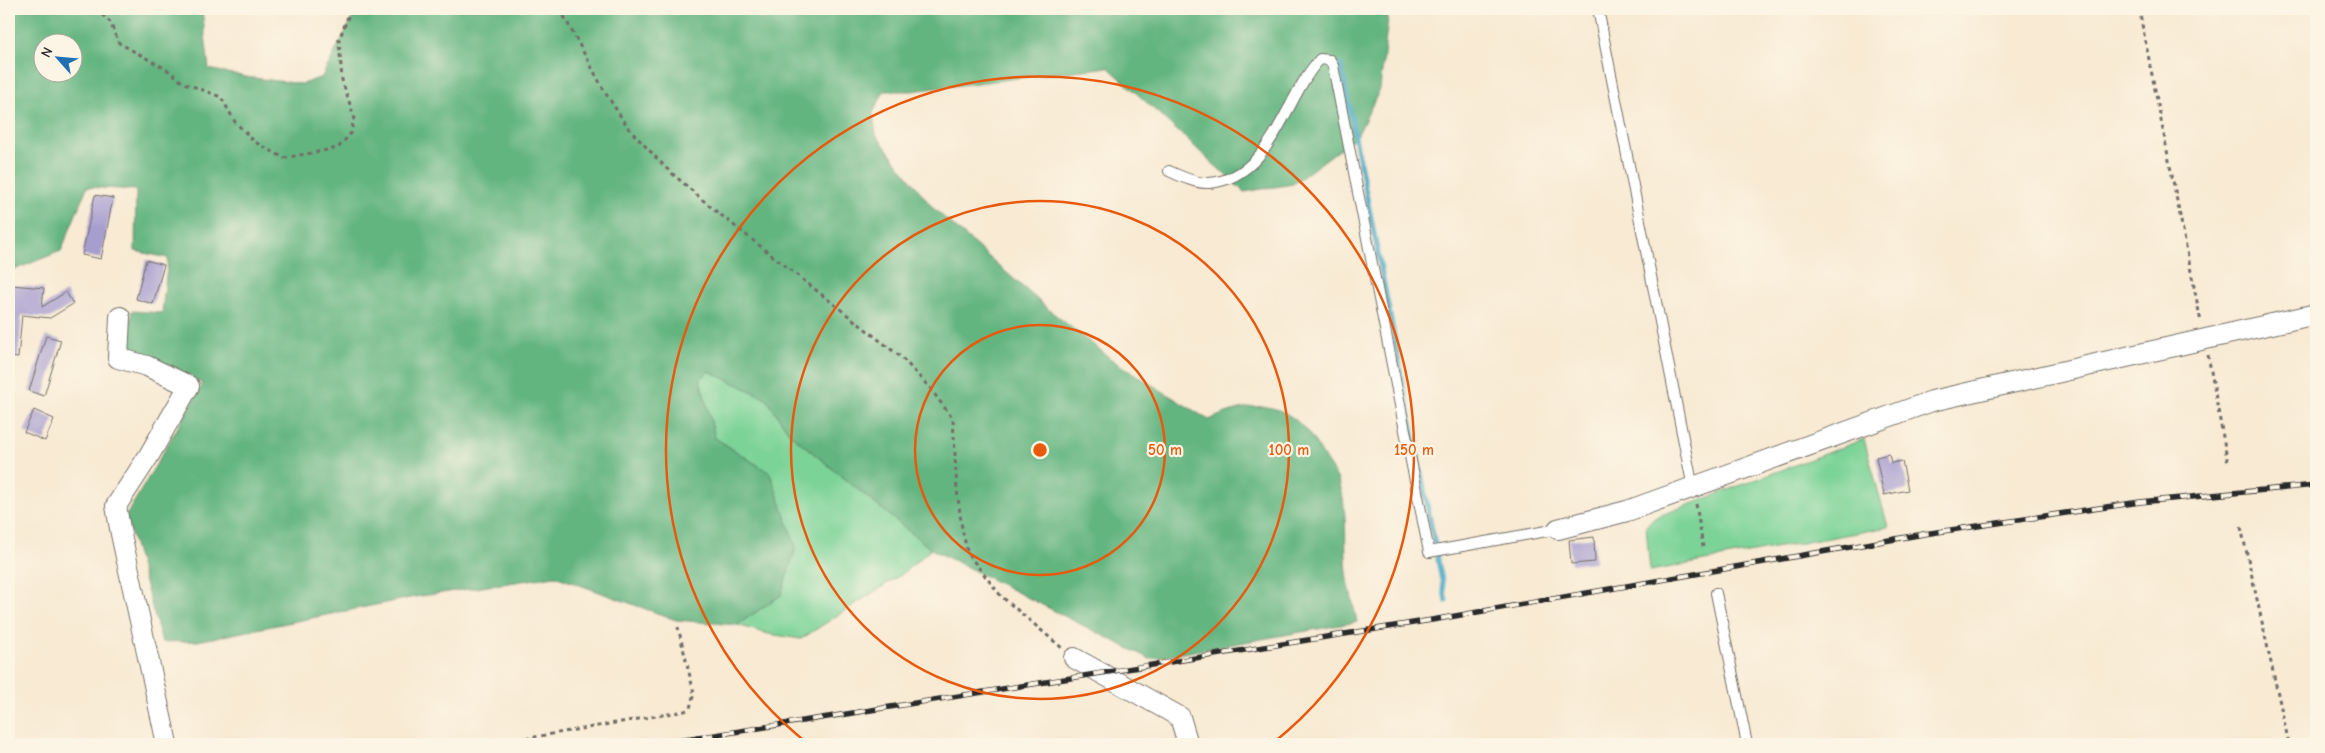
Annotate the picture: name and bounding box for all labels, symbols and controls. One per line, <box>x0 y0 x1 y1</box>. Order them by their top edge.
north arrow <box>32 32 82 82</box>
text: N <box>37 44 57 60</box>
centre of rings <box>1031 441 1049 459</box>
text: 50 m <box>1148 441 1182 459</box>
text: 100 m <box>1269 441 1309 459</box>
text: 150 m <box>1394 441 1434 459</box>

